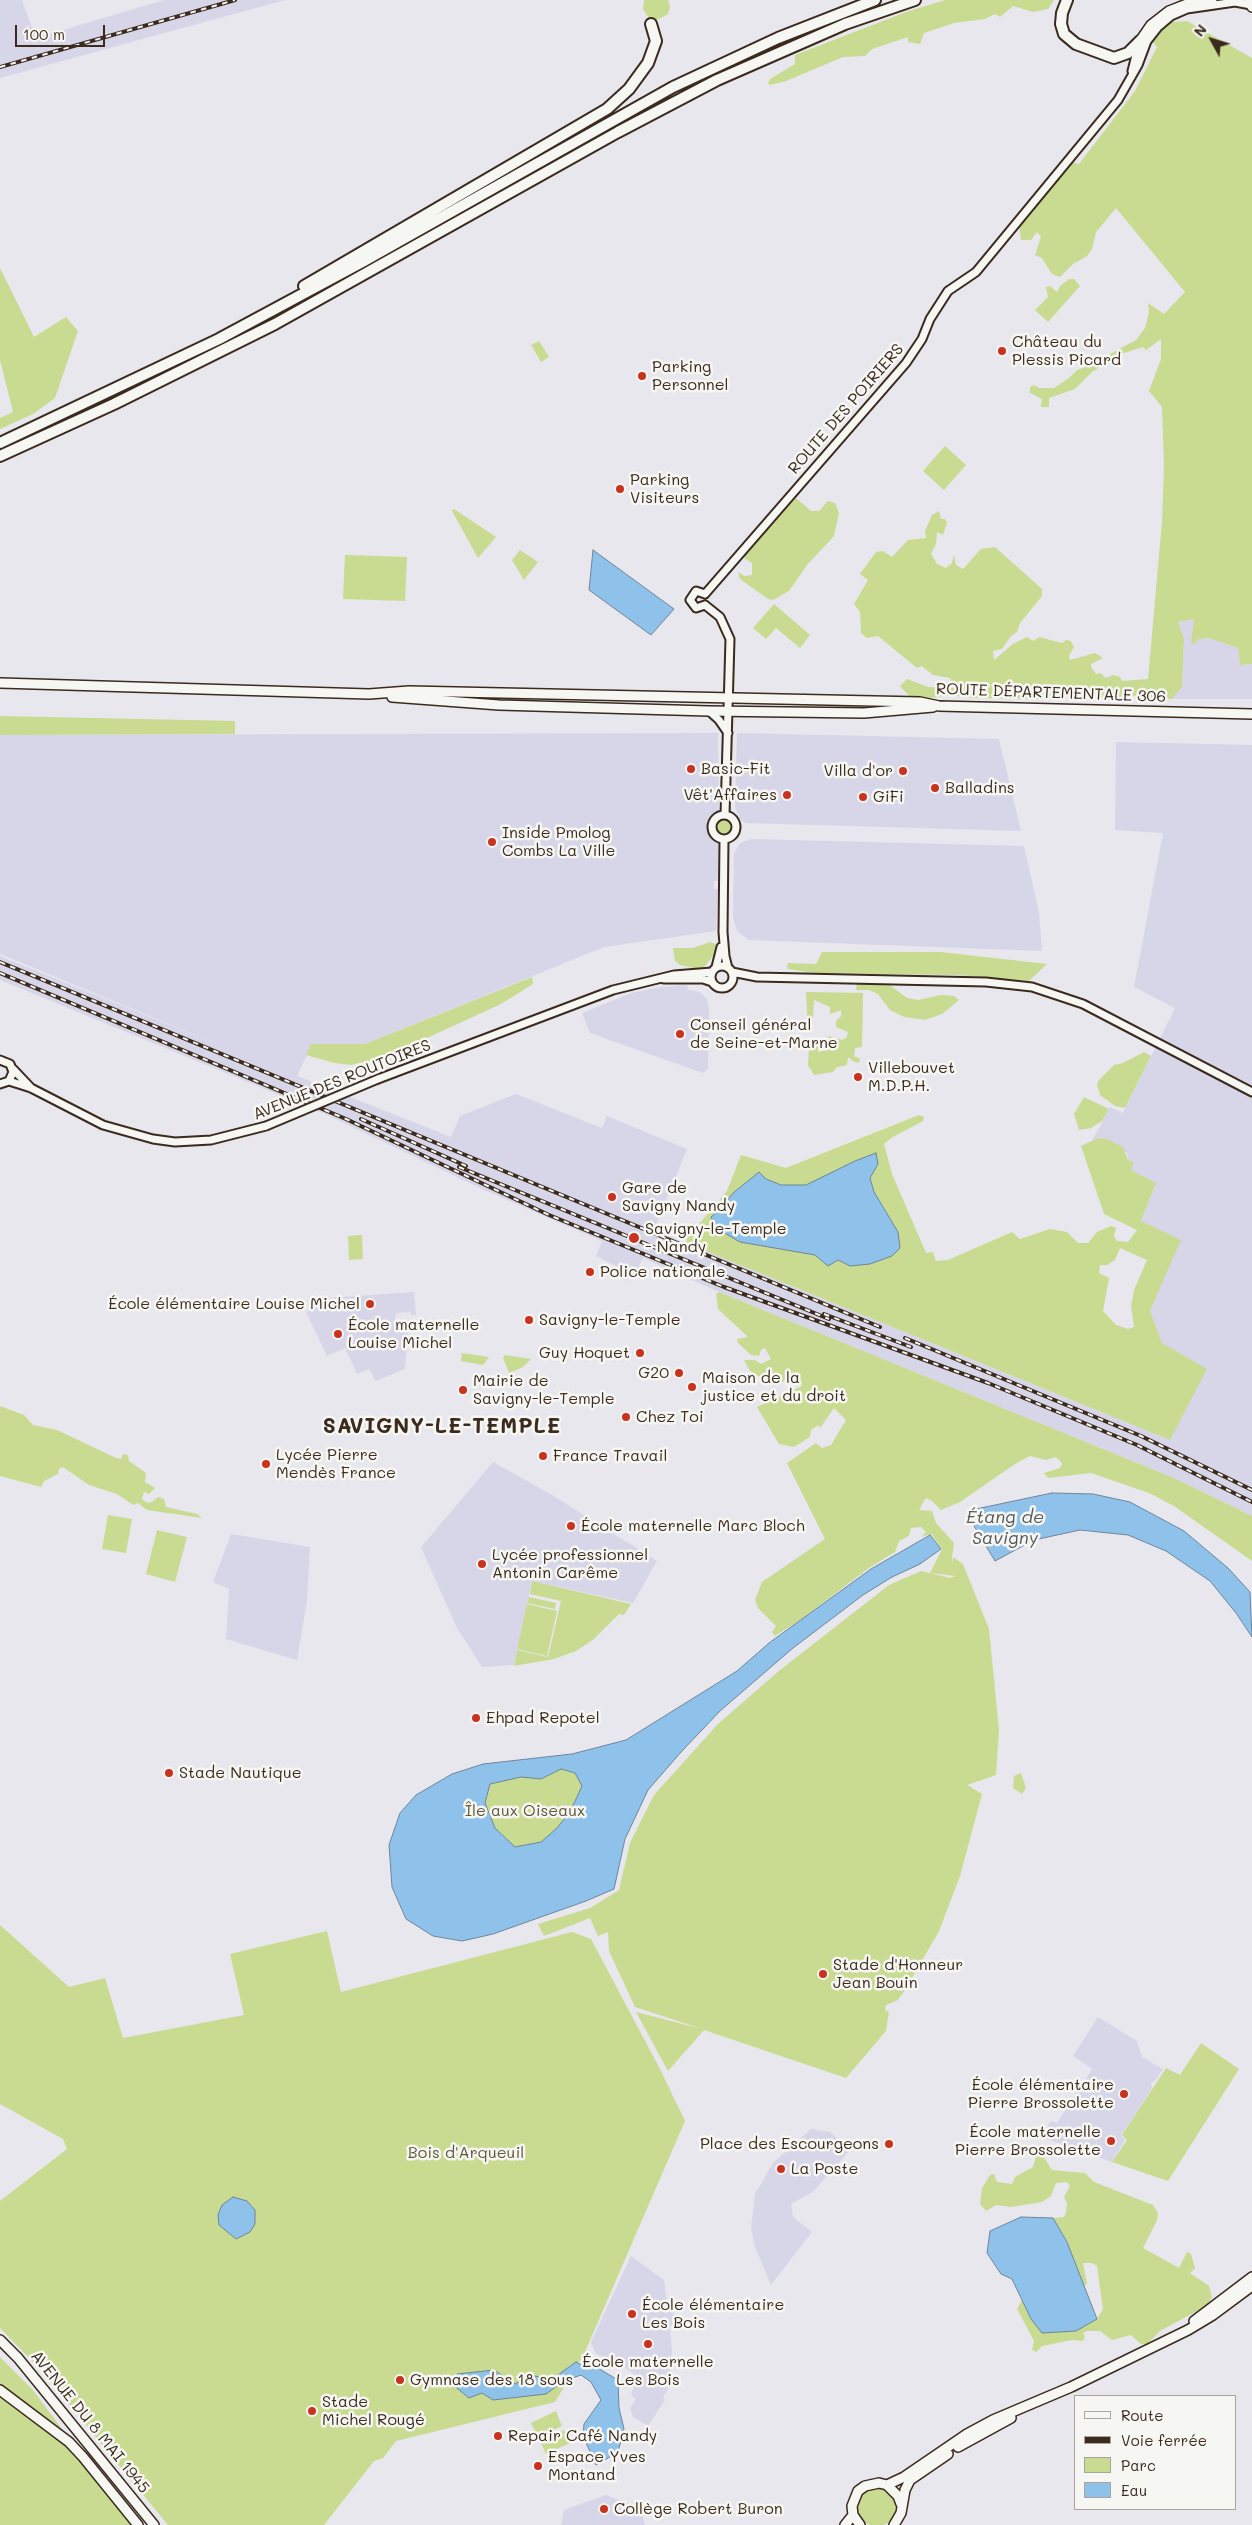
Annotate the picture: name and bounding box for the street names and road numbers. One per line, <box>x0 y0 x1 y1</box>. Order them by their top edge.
street label: ROUTE DES POIRIERS <box>784 340 908 478</box>
street label: ROUTE DÉPARTEMENTALE 306 <box>936 679 1166 707</box>
street label: AVENUE DES ROUTOIRES <box>250 1036 434 1124</box>
street label: AVENUE DU 8 MAI 1945 <box>27 2347 153 2497</box>

